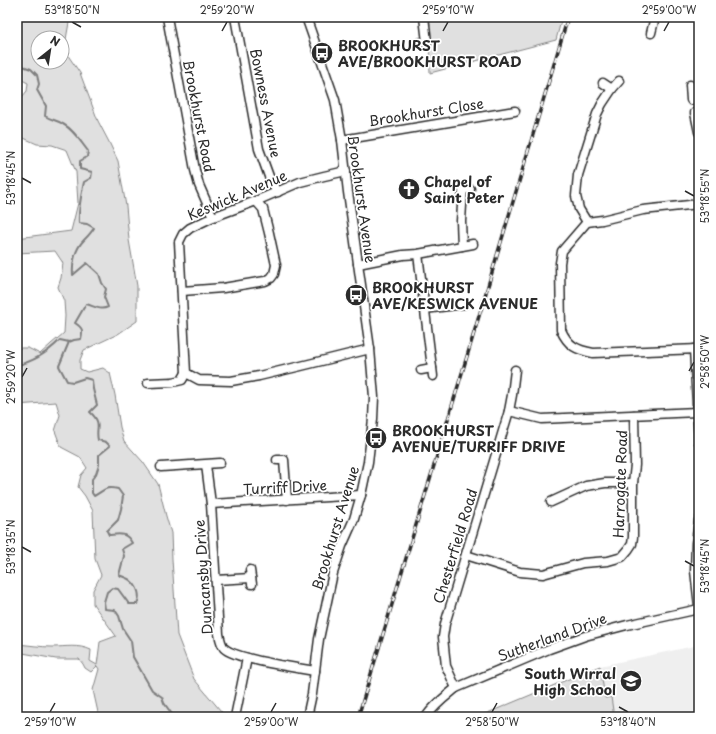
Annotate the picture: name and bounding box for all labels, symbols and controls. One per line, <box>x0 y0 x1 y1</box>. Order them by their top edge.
text: 53°18'50"N <box>44 2 100 17</box>
text: 2°59'20"W <box>200 2 255 17</box>
text: 2°59'10"W <box>422 2 475 17</box>
text: 2°59'00"W <box>642 2 697 17</box>
north arrow <box>30 30 70 70</box>
text: N <box>47 31 64 51</box>
place label: BROOKHURST AVE/BROOKHURST ROAD <box>338 35 522 72</box>
bus stop icon: BROOKHURST AVE/BROOKHURST ROAD <box>309 40 335 66</box>
street label: Bowness Avenue <box>245 47 287 159</box>
street label: Brookhurst Road <box>178 58 220 174</box>
street label: Brookhurst Close <box>367 93 485 131</box>
street label: Brookhurst Avenue <box>343 134 381 265</box>
text: 53°18'45"N <box>3 150 18 205</box>
street label: Keswick Avenue <box>184 164 290 225</box>
text: 53°18'55"N <box>697 168 712 223</box>
place label: Chapel of Saint Peter <box>424 171 505 208</box>
church icon: Chapel of Saint Peter <box>396 176 422 202</box>
place label: BROOKHURST AVE/KESWICK AVENUE <box>372 277 538 314</box>
bus stop icon: BROOKHURST AVE/KESWICK AVENUE <box>343 282 369 308</box>
text: 2°58'50"W <box>697 334 712 389</box>
text: 2°59'20"W <box>3 349 18 404</box>
place label: BROOKHURST AVENUE/TURRIFF DRIVE <box>392 420 566 457</box>
bus stop icon: BROOKHURST AVENUE/TURRIFF DRIVE <box>363 425 389 451</box>
street label: Harrogate Road <box>608 430 632 538</box>
street label: Brookhurst Avenue <box>306 463 364 593</box>
street label: Turriff Drive <box>243 474 327 500</box>
street label: Chesterfield Road <box>428 486 482 606</box>
text: 53°18'35"N <box>3 519 18 574</box>
street label: Duncansby Drive <box>189 519 217 635</box>
text: 53°18'45"N <box>697 538 712 593</box>
street label: Sutherland Drive <box>495 608 609 666</box>
place label: South Wirral High School <box>525 663 616 700</box>
school or university icon: South Wirral High School <box>618 668 644 694</box>
text: 2°59'10"W <box>24 714 77 729</box>
text: 2°59'00"W <box>244 714 299 729</box>
text: 2°58'50"W <box>465 714 520 729</box>
text: 53°18'40"N <box>600 714 656 729</box>

